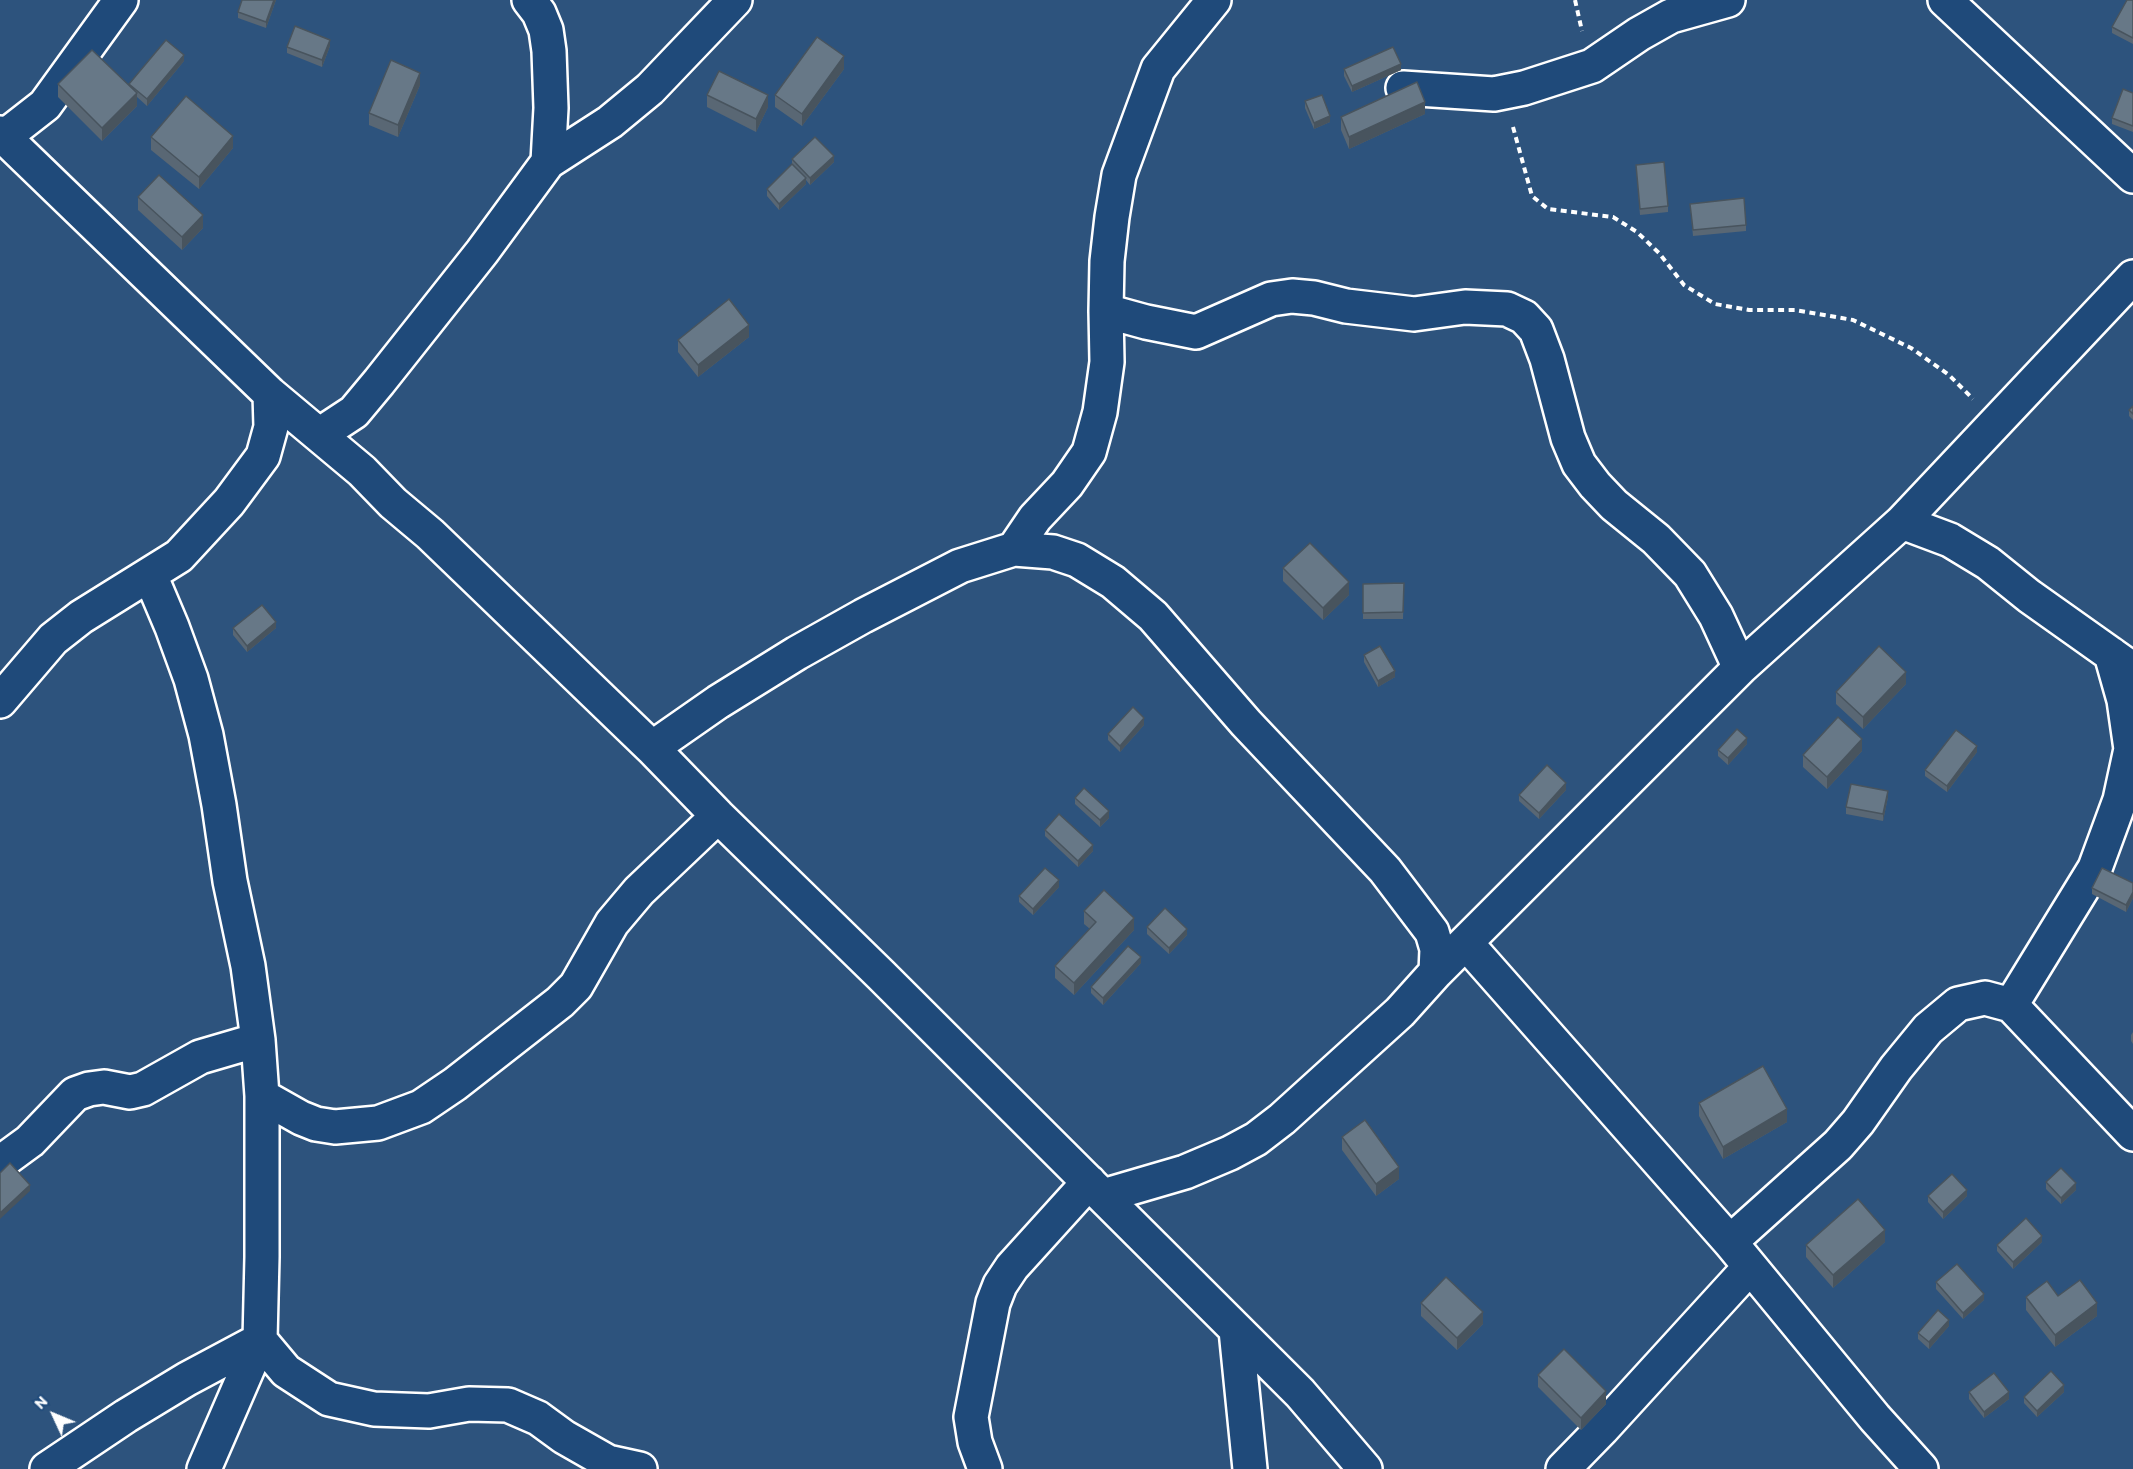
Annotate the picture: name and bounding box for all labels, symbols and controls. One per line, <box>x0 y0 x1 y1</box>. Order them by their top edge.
north arrow <box>24 1385 84 1445</box>
text: N <box>30 1392 51 1413</box>

